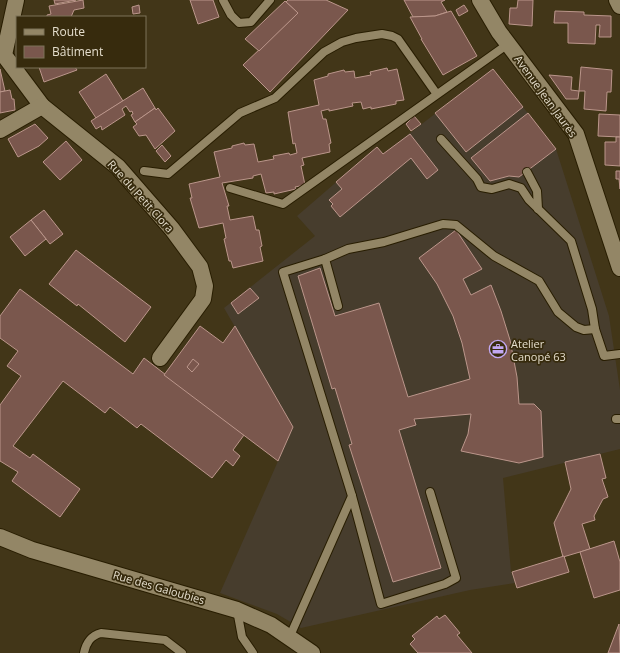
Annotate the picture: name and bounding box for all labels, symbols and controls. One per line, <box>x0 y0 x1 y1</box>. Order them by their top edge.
legend <box>16 16 146 68</box>
text: Route <box>52 23 85 40</box>
text: Bâtiment <box>52 43 103 60</box>
street label: Avenue Jean Jaurès <box>511 52 581 140</box>
street label: Rue du Petit Clora <box>105 157 177 235</box>
place label: Atelier Canopé 63 <box>511 336 566 364</box>
office icon: Atelier Canopé 63 <box>488 339 508 359</box>
street label: Rue des Galoubies <box>111 567 207 607</box>

